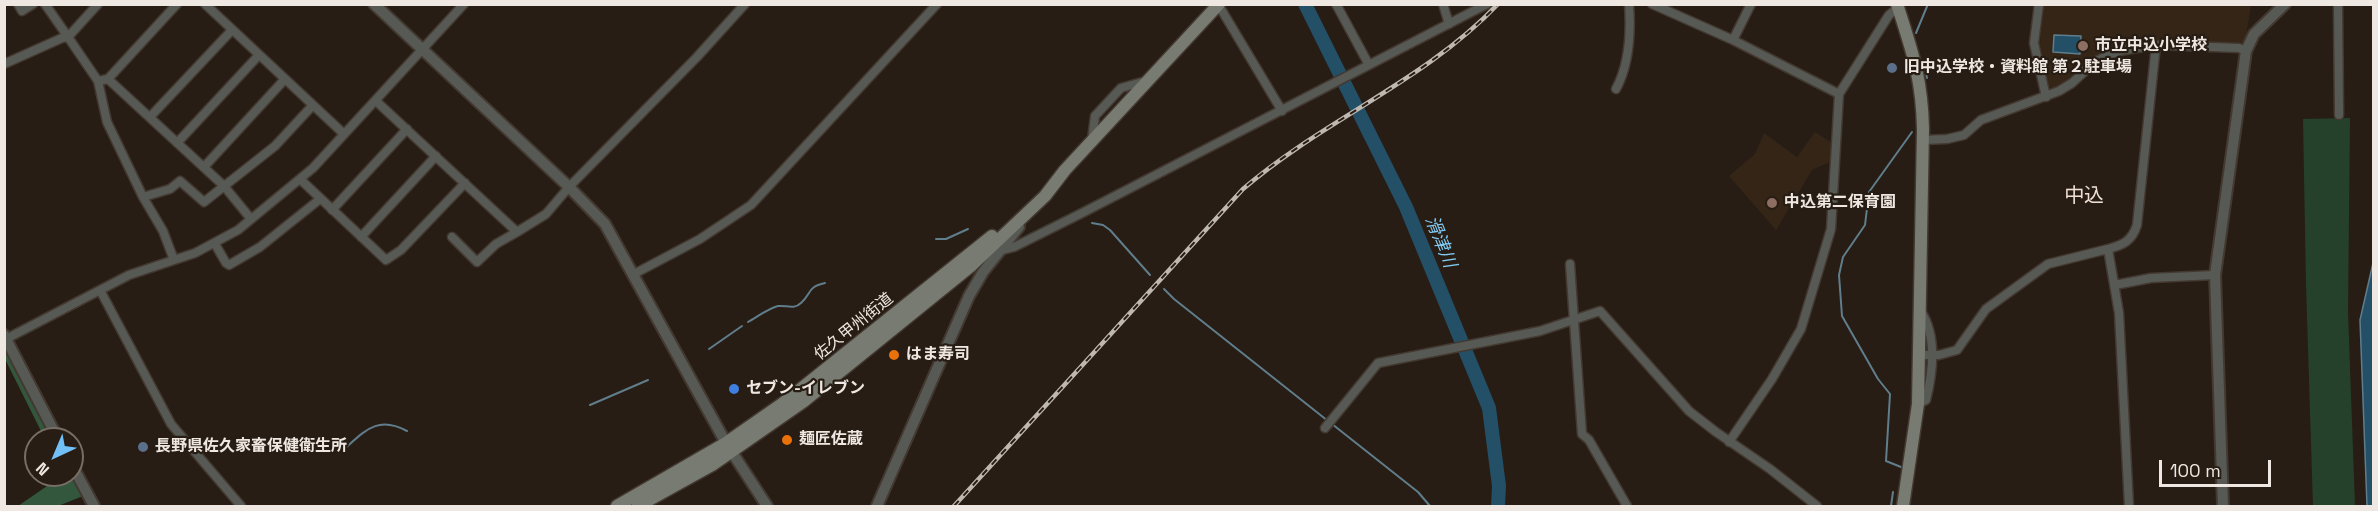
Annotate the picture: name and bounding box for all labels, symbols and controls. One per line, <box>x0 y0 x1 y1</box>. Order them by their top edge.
place label: 市立中込小学校 <box>2095 36 2207 56</box>
marker: 市立中込小学校 <box>2076 39 2090 53</box>
place label: 旧中込学校・資料館 第２駐車場 <box>1904 58 2132 78</box>
marker: 旧中込学校・資料館 第２駐車場 <box>1885 61 1899 75</box>
district label: 中込 <box>2064 185 2104 209</box>
place label: 中込第二保育園 <box>1784 193 1896 213</box>
marker: 中込第二保育園 <box>1765 196 1779 210</box>
water label: 滑津川 <box>1420 213 1460 271</box>
street label: 佐久甲州街道 <box>811 289 897 365</box>
place label: はま寿司 <box>906 345 970 365</box>
marker: はま寿司 <box>887 348 901 362</box>
place label: セブン-イレブン <box>746 379 865 399</box>
marker: セブン-イレブン <box>727 382 741 396</box>
north arrow <box>24 427 84 487</box>
place label: 麺匠佐蔵 <box>799 430 863 450</box>
marker: 麺匠佐蔵 <box>780 433 794 447</box>
place label: 長野県佐久家畜保健衛生所 <box>155 437 347 457</box>
marker: 長野県佐久家畜保健衛生所 <box>136 440 150 454</box>
scale bar <box>2162 448 2274 486</box>
text: N <box>31 458 54 480</box>
text: 100 m <box>2170 459 2221 482</box>

